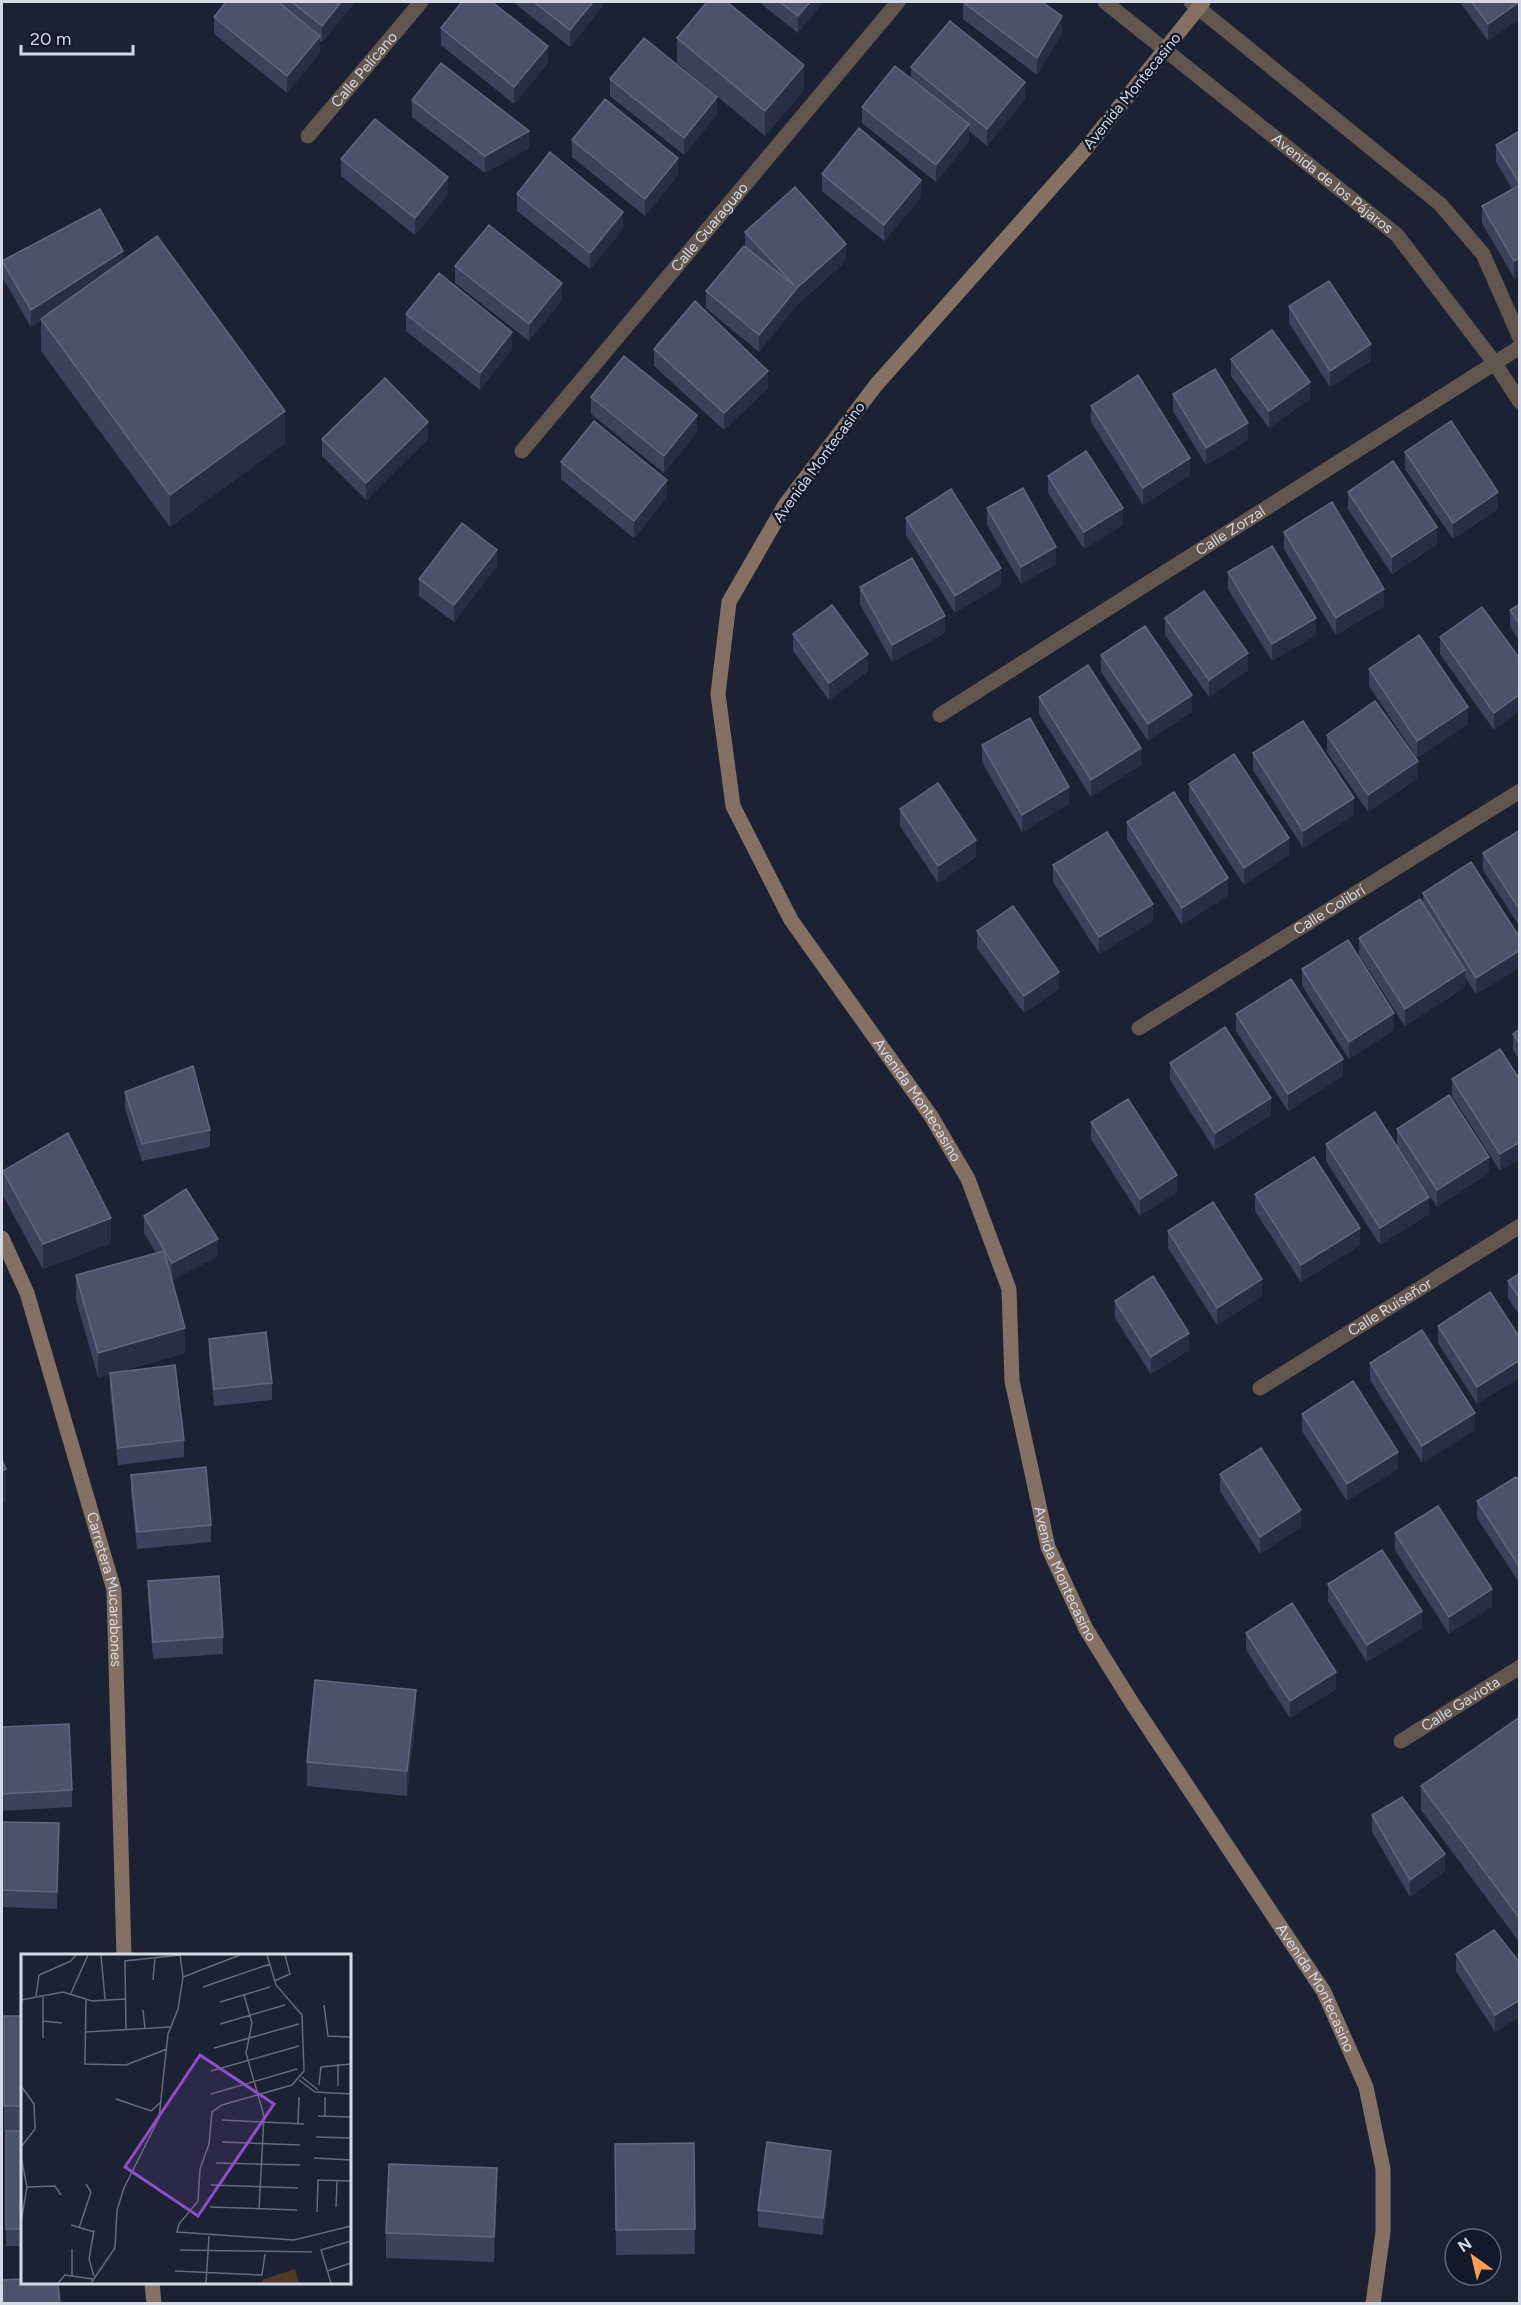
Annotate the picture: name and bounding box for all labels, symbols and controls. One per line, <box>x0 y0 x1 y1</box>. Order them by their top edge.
scale bar <box>21 18 134 56</box>
text: 20 m <box>30 28 71 50</box>
street label: Calle Pelícano <box>327 28 401 111</box>
street label: Avenida Montecasino <box>1079 29 1185 153</box>
street label: Avenida de los Pájaros <box>1268 130 1397 237</box>
street label: Calle Guaraguao <box>667 179 752 275</box>
street label: Avenida Montecasino <box>769 398 869 526</box>
street label: Calle Zorzal <box>1192 502 1269 559</box>
street label: Calle Colibrí <box>1290 880 1370 939</box>
street label: Avenida Montecasino <box>869 1035 965 1165</box>
street label: Calle Ruiseñor <box>1345 1274 1435 1340</box>
street label: Avenida Montecasino <box>1030 1504 1101 1645</box>
street label: Carretera Mucarabones <box>83 1510 125 1667</box>
street label: Calle Gaviota <box>1418 1673 1503 1735</box>
street label: Avenida Montecasino <box>1272 1920 1359 2055</box>
inset map <box>21 1954 351 2284</box>
north arrow <box>1443 2227 1503 2287</box>
text: N <box>1454 2234 1475 2256</box>

